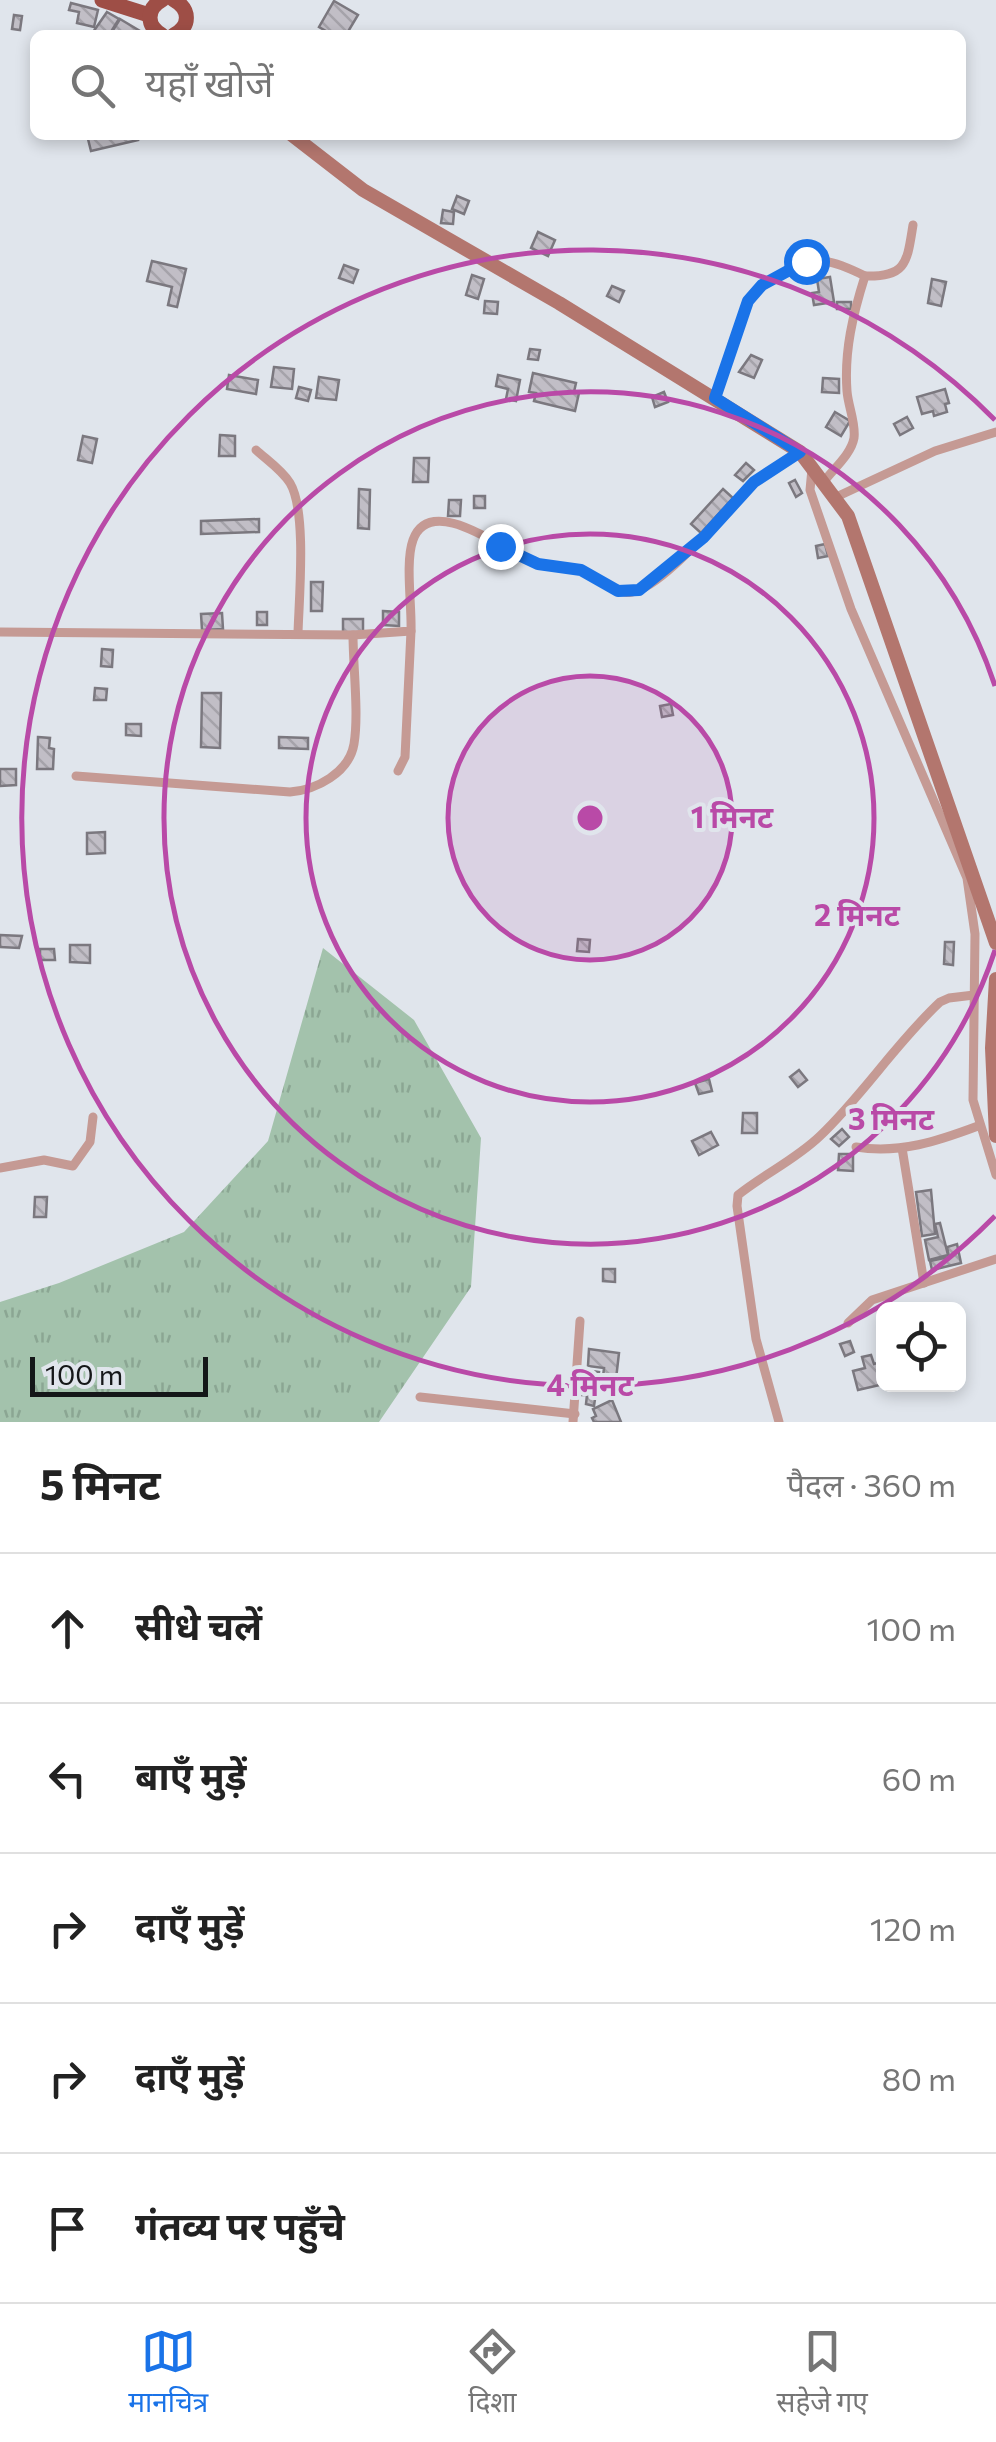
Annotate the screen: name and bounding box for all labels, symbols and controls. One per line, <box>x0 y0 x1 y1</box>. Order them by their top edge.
search box <box>30 30 966 140</box>
icon: search <box>65 58 120 113</box>
text: यहाँ खोजें <box>145 58 273 105</box>
route start <box>784 239 830 285</box>
route end <box>478 524 524 570</box>
text: 1 मिनट <box>691 797 774 834</box>
centre of rings <box>572 800 608 836</box>
text: 2 मिनट <box>814 895 901 932</box>
text: 3 मिनट <box>848 1099 935 1136</box>
map controls <box>876 1302 966 1392</box>
button: locate <box>876 1302 966 1392</box>
scale bar <box>30 1352 208 1396</box>
text: 100 m <box>45 1357 123 1391</box>
text: 4 मिनट <box>546 1365 634 1402</box>
text: 5 मिनट <box>40 1457 161 1509</box>
text: पैदल · 360 m <box>787 1464 956 1504</box>
icon: ahead <box>40 1601 95 1656</box>
text: सीधे चलें <box>135 1601 262 1648</box>
text: 100 m <box>867 1608 956 1648</box>
icon: left <box>40 1751 95 1806</box>
text: बाएँ मुड़ें <box>135 1751 246 1798</box>
text: 60 m <box>882 1758 956 1798</box>
icon: right <box>40 1901 95 1956</box>
text: दाएँ मुड़ें <box>135 1901 244 1948</box>
text: 120 m <box>870 1908 956 1948</box>
icon: right <box>40 2051 95 2106</box>
text: दाएँ मुड़ें <box>135 2051 244 2098</box>
text: 80 m <box>882 2058 956 2098</box>
icon: arrive <box>40 2201 95 2256</box>
text: गंतव्य पर पहुँचे <box>135 2201 345 2248</box>
tab: मानचित्र <box>128 2324 208 2423</box>
tab: दिशा <box>465 2324 520 2423</box>
tab: सहेजे गए <box>777 2324 868 2423</box>

